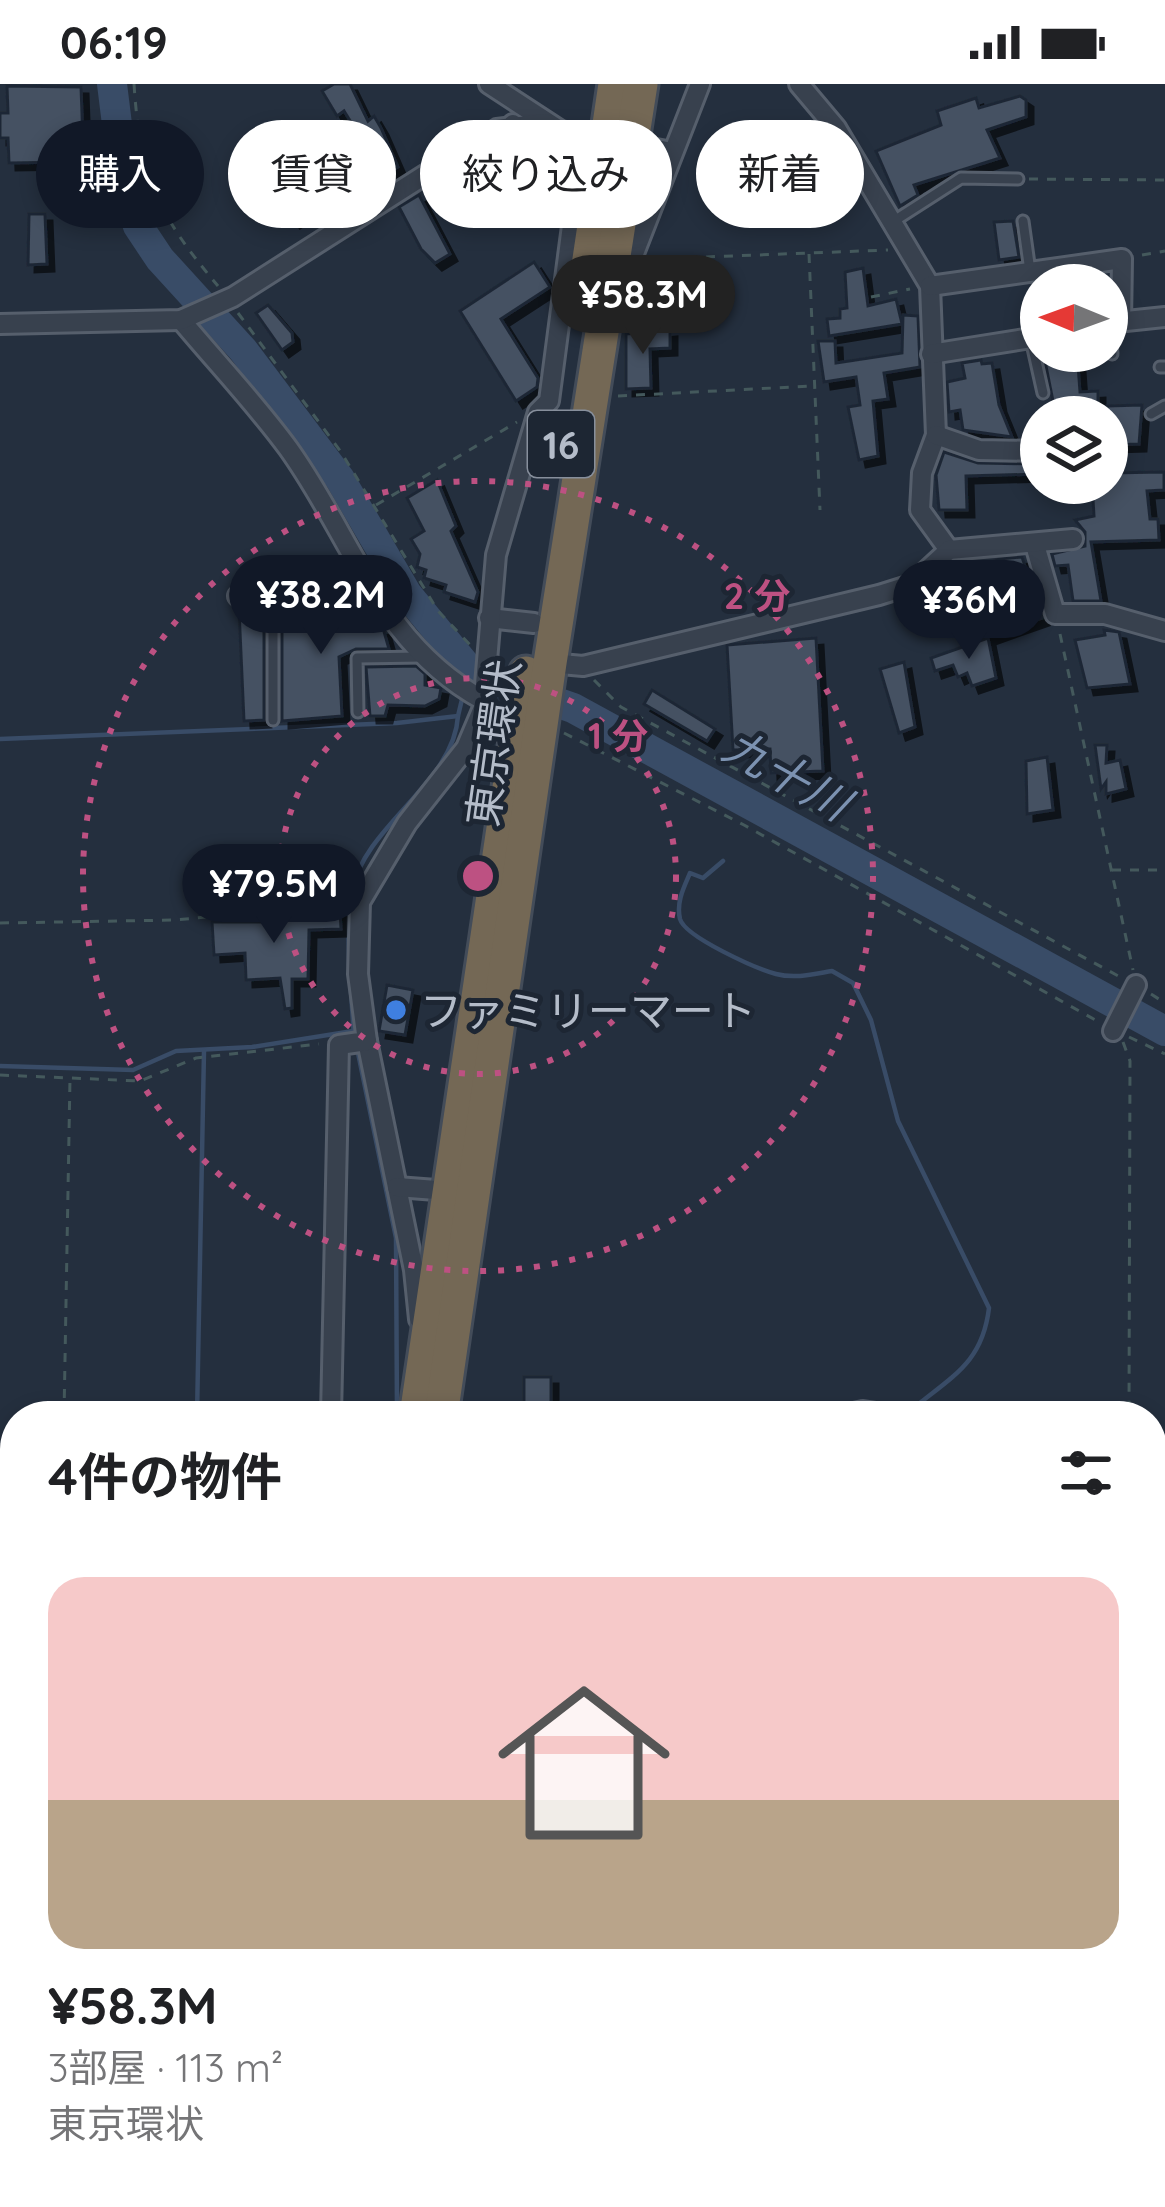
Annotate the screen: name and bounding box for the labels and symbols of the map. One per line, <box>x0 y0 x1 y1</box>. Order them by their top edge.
pin: ¥58.3M <box>545 255 741 357</box>
north arrow <box>1020 264 1128 372</box>
road number: 16 <box>528 411 594 477</box>
pin: ¥38.2M <box>223 555 419 657</box>
pin: ¥36M <box>898 560 1040 662</box>
text: 2 分 <box>724 573 790 618</box>
street label: 東京環状 <box>455 656 531 830</box>
text: 1 分 <box>588 713 648 758</box>
water label: 九十川 <box>714 717 863 833</box>
pin: ¥79.5M <box>176 844 372 946</box>
centre of rings <box>457 855 499 897</box>
place label: ファミリーマート <box>420 984 756 1037</box>
marker: ファミリーマート <box>383 997 409 1023</box>

